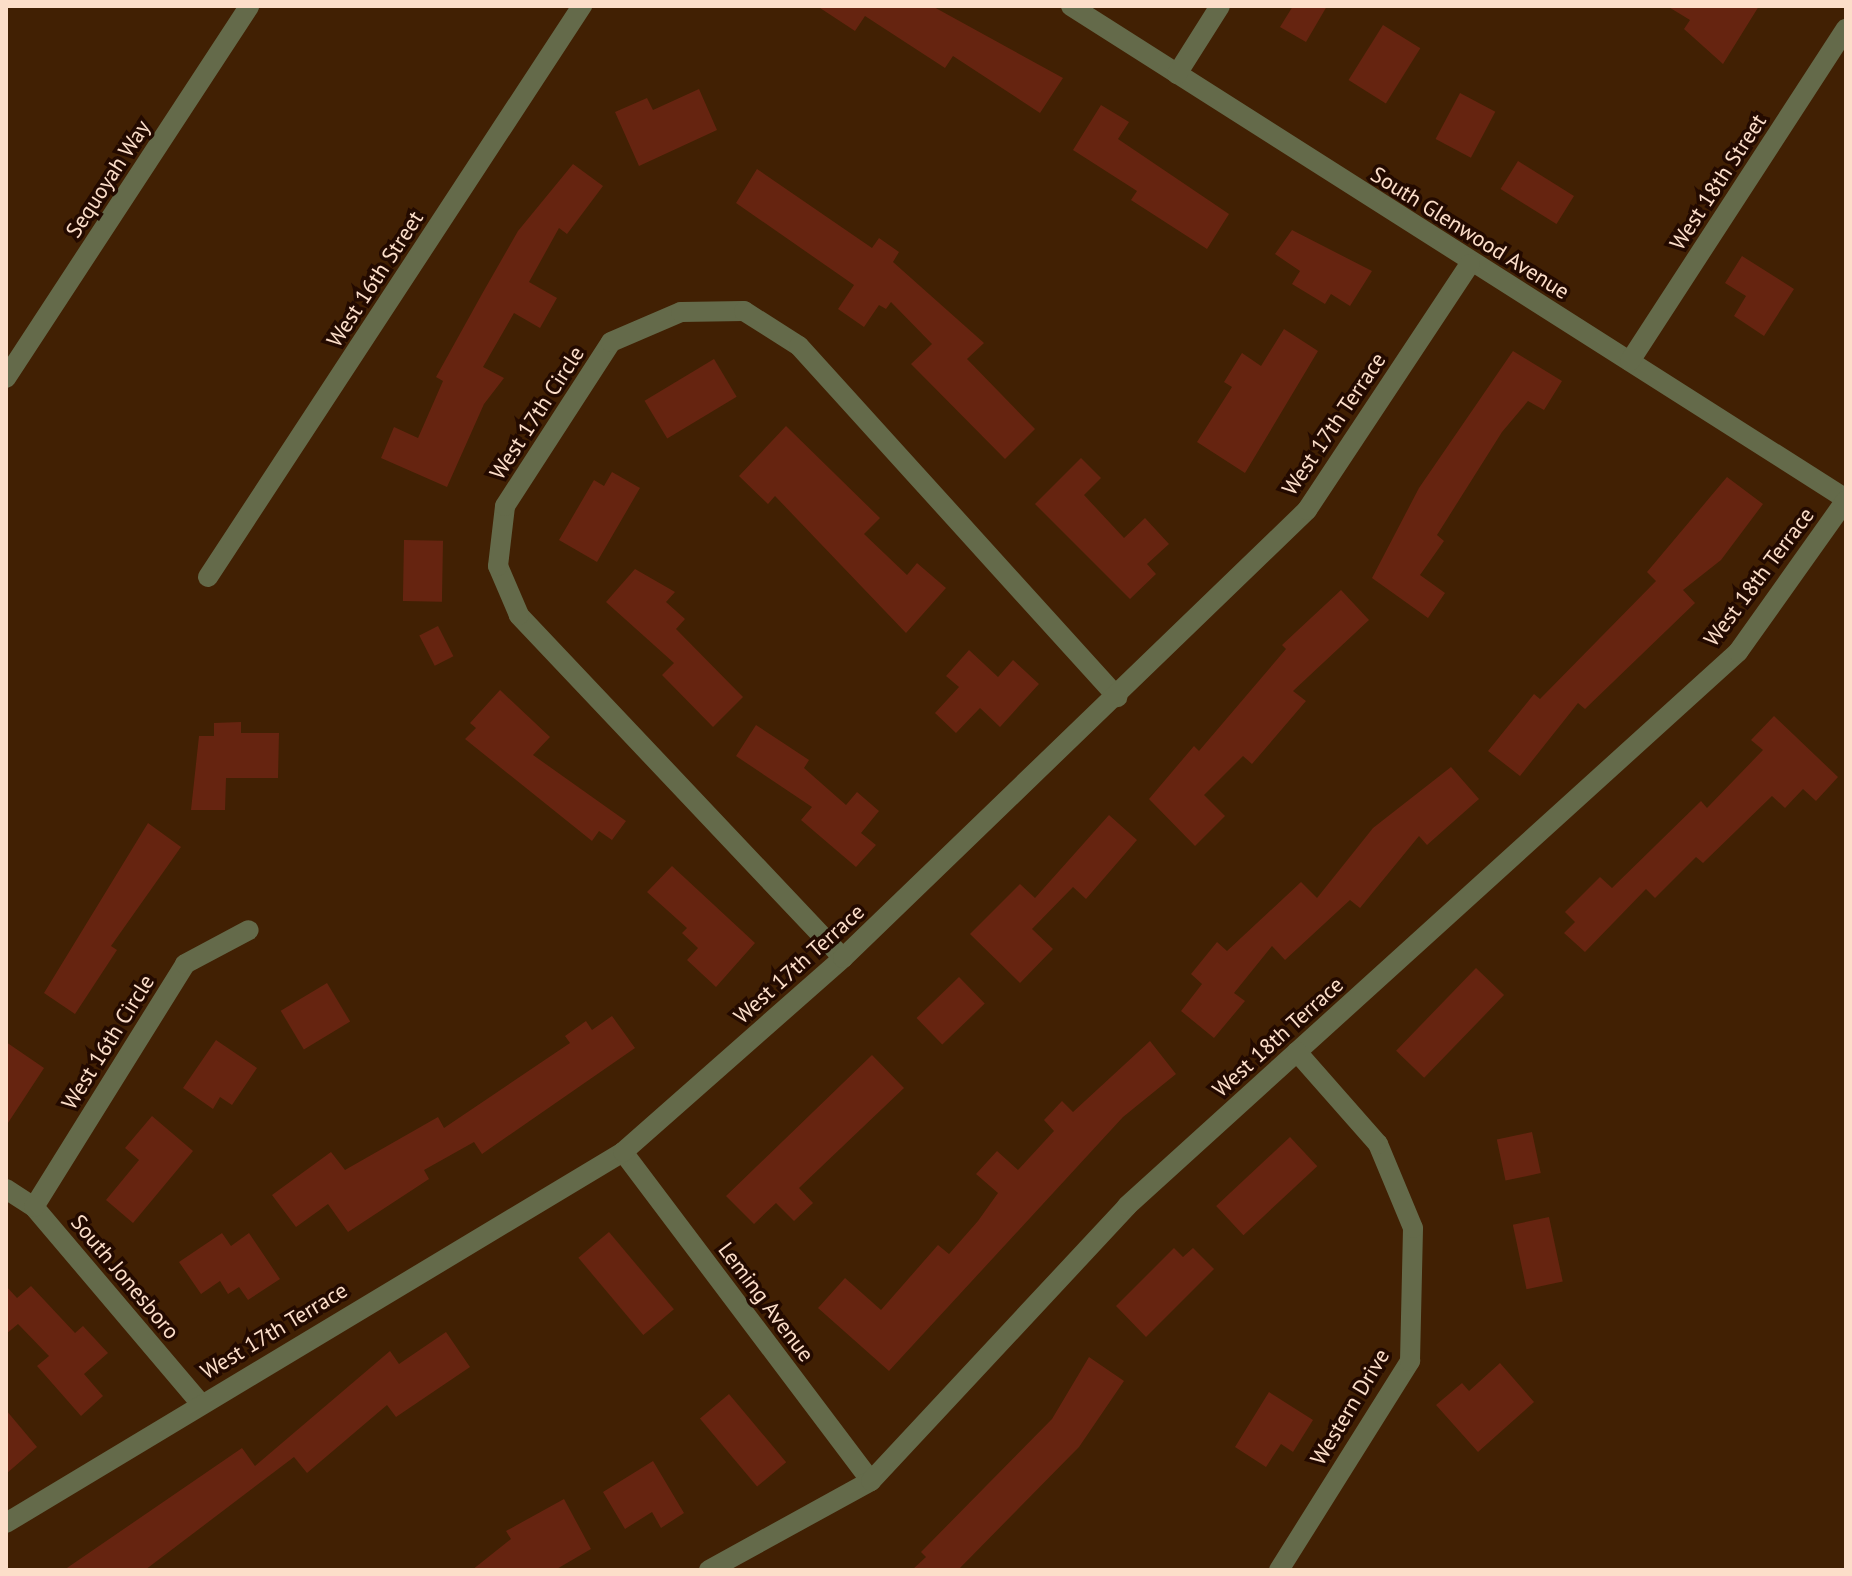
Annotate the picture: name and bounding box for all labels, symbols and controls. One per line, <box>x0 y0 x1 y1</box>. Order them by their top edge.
street label: West 18th Street <box>1664 109 1772 255</box>
street label: Sequoyah Way <box>60 115 156 243</box>
street label: South Glenwood Avenue <box>1366 161 1574 305</box>
street label: West 16th Street <box>321 206 429 352</box>
street label: West 17th Circle <box>484 342 590 484</box>
street label: West 17th Terrace <box>1276 347 1392 501</box>
street label: West 18th Terrace <box>1698 502 1820 652</box>
street label: West 17th Terrace <box>728 898 870 1030</box>
street label: West 16th Circle <box>56 970 160 1114</box>
street label: West 18th Terrace <box>1207 971 1349 1103</box>
street label: South Jonesboro <box>65 1209 185 1345</box>
street label: Leming Avenue <box>712 1237 820 1367</box>
street label: West 17th Terrace <box>196 1277 352 1385</box>
street label: Western Drive <box>1305 1344 1395 1470</box>

